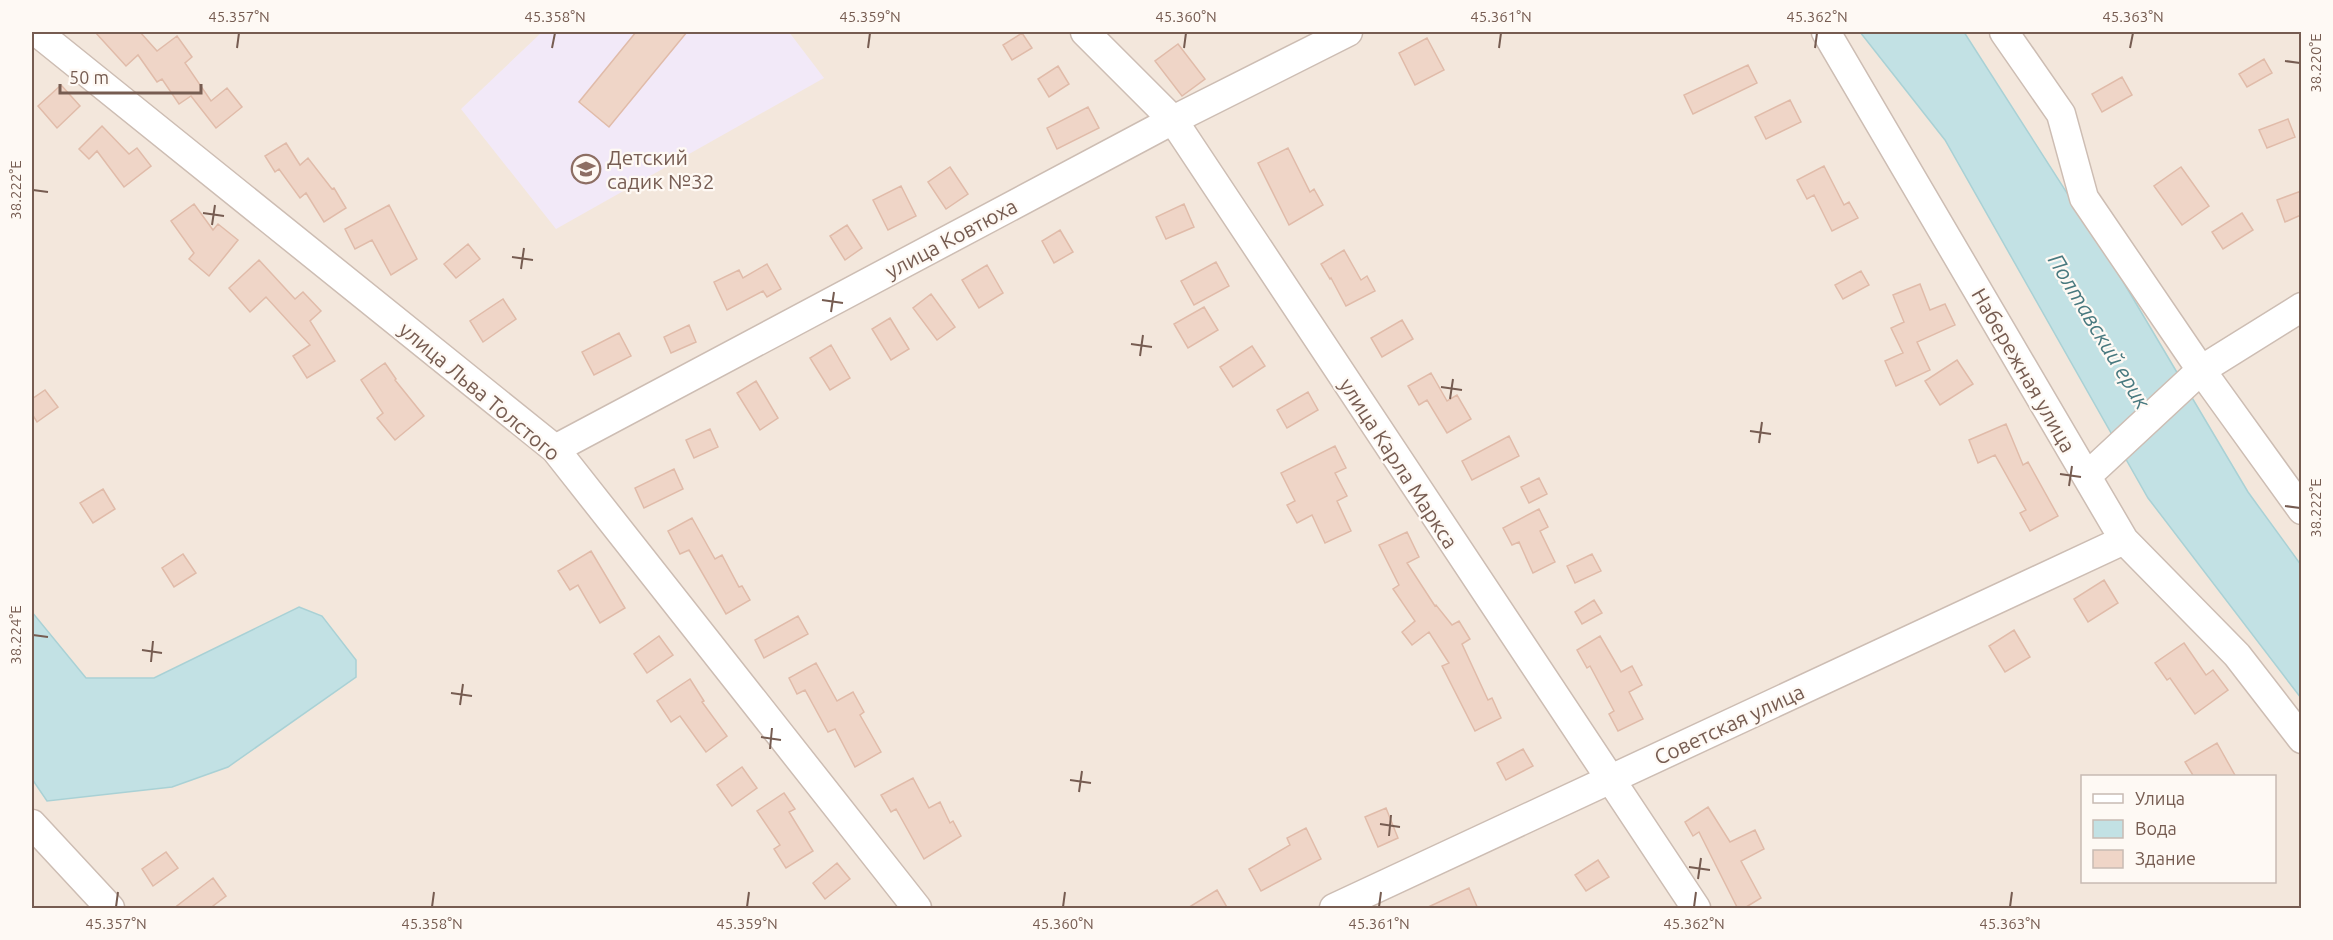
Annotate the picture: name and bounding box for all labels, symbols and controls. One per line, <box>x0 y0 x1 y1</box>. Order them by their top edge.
text: 45.357°N <box>208 8 270 25</box>
text: 45.358°N <box>524 8 586 25</box>
text: 45.359°N <box>839 8 901 25</box>
text: 45.360°N <box>1155 8 1217 25</box>
text: 45.361°N <box>1470 8 1532 25</box>
text: 45.362°N <box>1786 8 1848 25</box>
text: 45.363°N <box>2102 8 2164 25</box>
text: 38.220°E <box>2307 33 2324 93</box>
scale bar <box>60 57 201 95</box>
text: 50 m <box>69 67 109 87</box>
place label: Детский садик №32 <box>607 145 715 193</box>
school or university icon: Детский садик №32 <box>570 153 602 185</box>
text: 38.222°E <box>7 160 24 220</box>
street label: улица Ковтюха <box>881 193 1021 283</box>
water label: Полтавский ерик <box>2044 249 2157 414</box>
street label: Набережная улица <box>1967 284 2081 456</box>
street label: улица Льва Толстого <box>395 317 565 465</box>
street label: улица Карла Маркса <box>1335 373 1463 553</box>
text: 38.222°E <box>2307 478 2324 538</box>
text: 38.224°E <box>7 605 24 665</box>
street label: Советская улица <box>1650 679 1808 769</box>
legend <box>2081 775 2276 883</box>
text: Улица <box>2135 788 2185 808</box>
text: Вода <box>2135 818 2177 838</box>
text: Здание <box>2135 848 2196 868</box>
text: 45.357°N <box>85 915 147 932</box>
text: 45.358°N <box>401 915 463 932</box>
text: 45.359°N <box>716 915 778 932</box>
text: 45.360°N <box>1032 915 1094 932</box>
text: 45.361°N <box>1348 915 1410 932</box>
text: 45.362°N <box>1663 915 1725 932</box>
text: 45.363°N <box>1979 915 2041 932</box>

